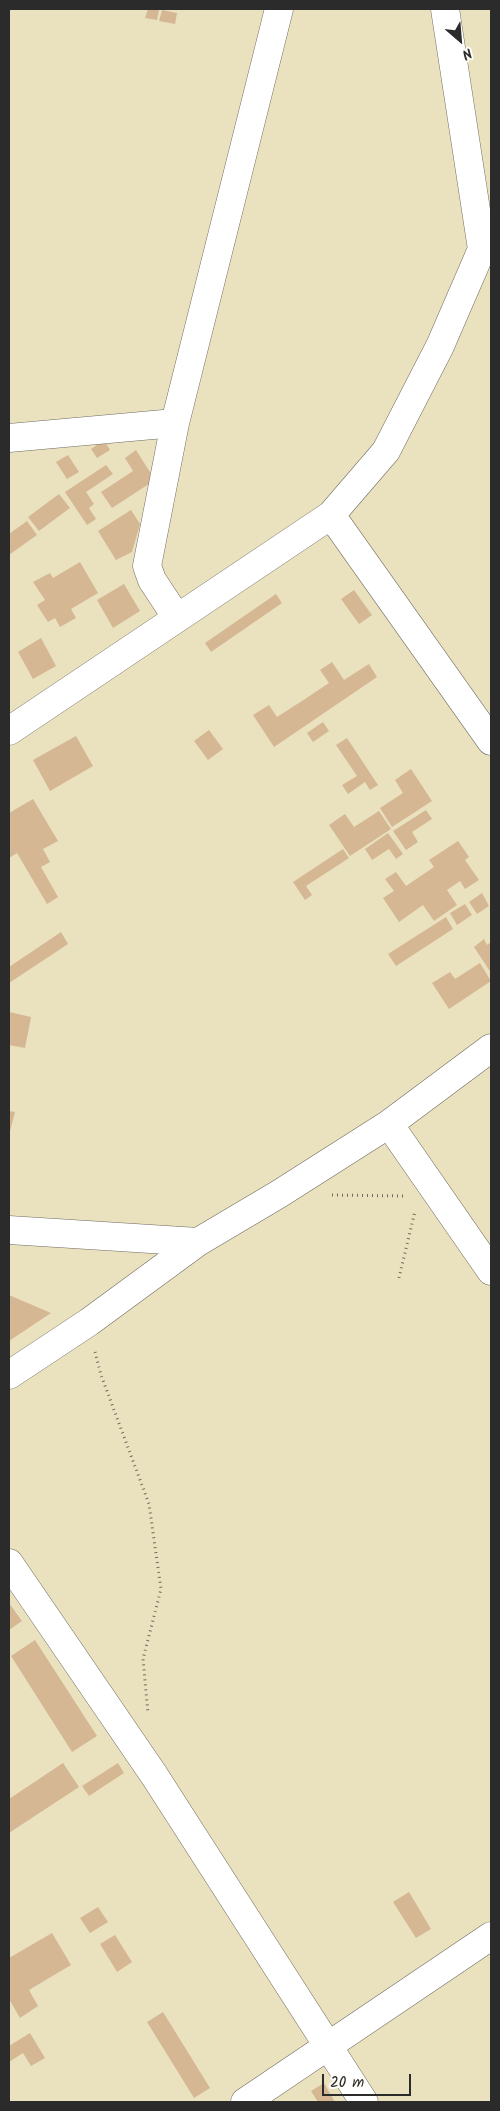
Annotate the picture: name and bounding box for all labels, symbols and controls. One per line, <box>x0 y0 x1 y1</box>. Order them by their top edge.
north arrow <box>435 15 485 65</box>
text: N <box>458 42 476 65</box>
scale bar <box>325 2064 414 2096</box>
text: 20 m <box>330 2071 364 2095</box>

